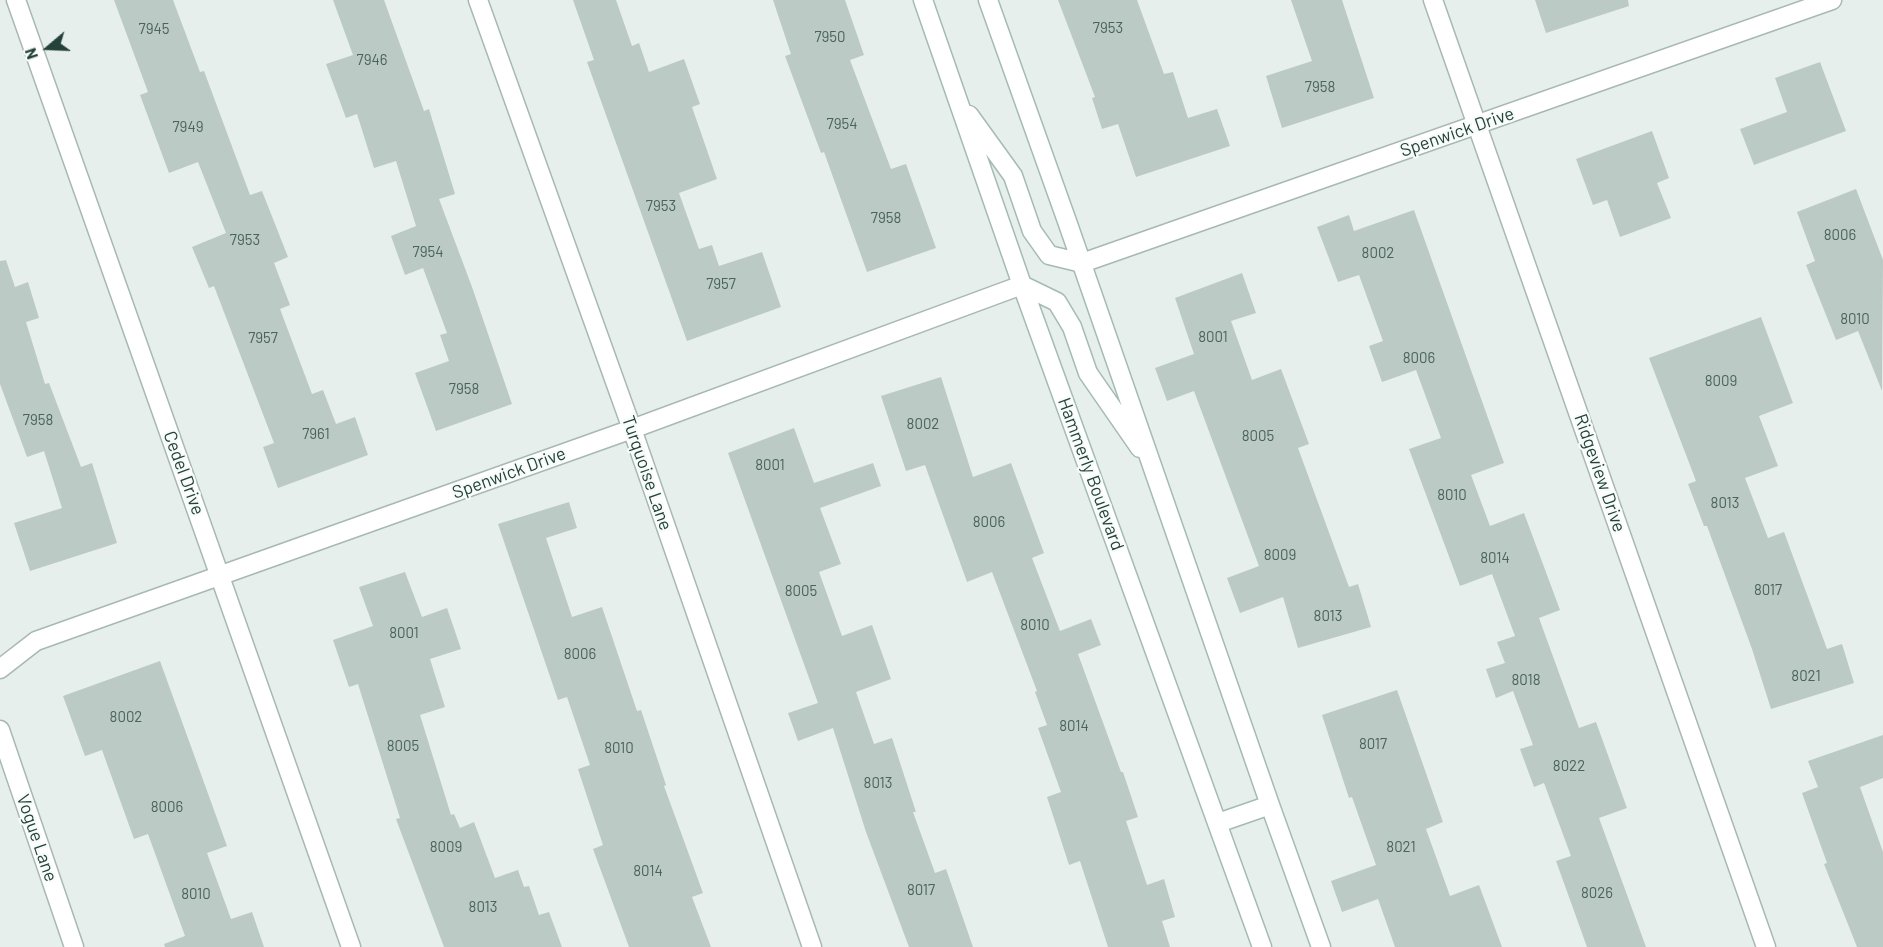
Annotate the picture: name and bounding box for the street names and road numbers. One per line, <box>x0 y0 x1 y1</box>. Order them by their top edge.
street label: Spenwick Drive <box>1397 102 1517 162</box>
street label: Hammerly Boulevard <box>1053 395 1129 553</box>
street label: Ridgeview Drive <box>1570 411 1630 535</box>
street label: Turquoise Lane <box>617 413 677 533</box>
street label: Cedel Drive <box>159 428 209 518</box>
street label: Spenwick Drive <box>449 442 569 504</box>
street label: Vogue Lane <box>12 792 62 884</box>

